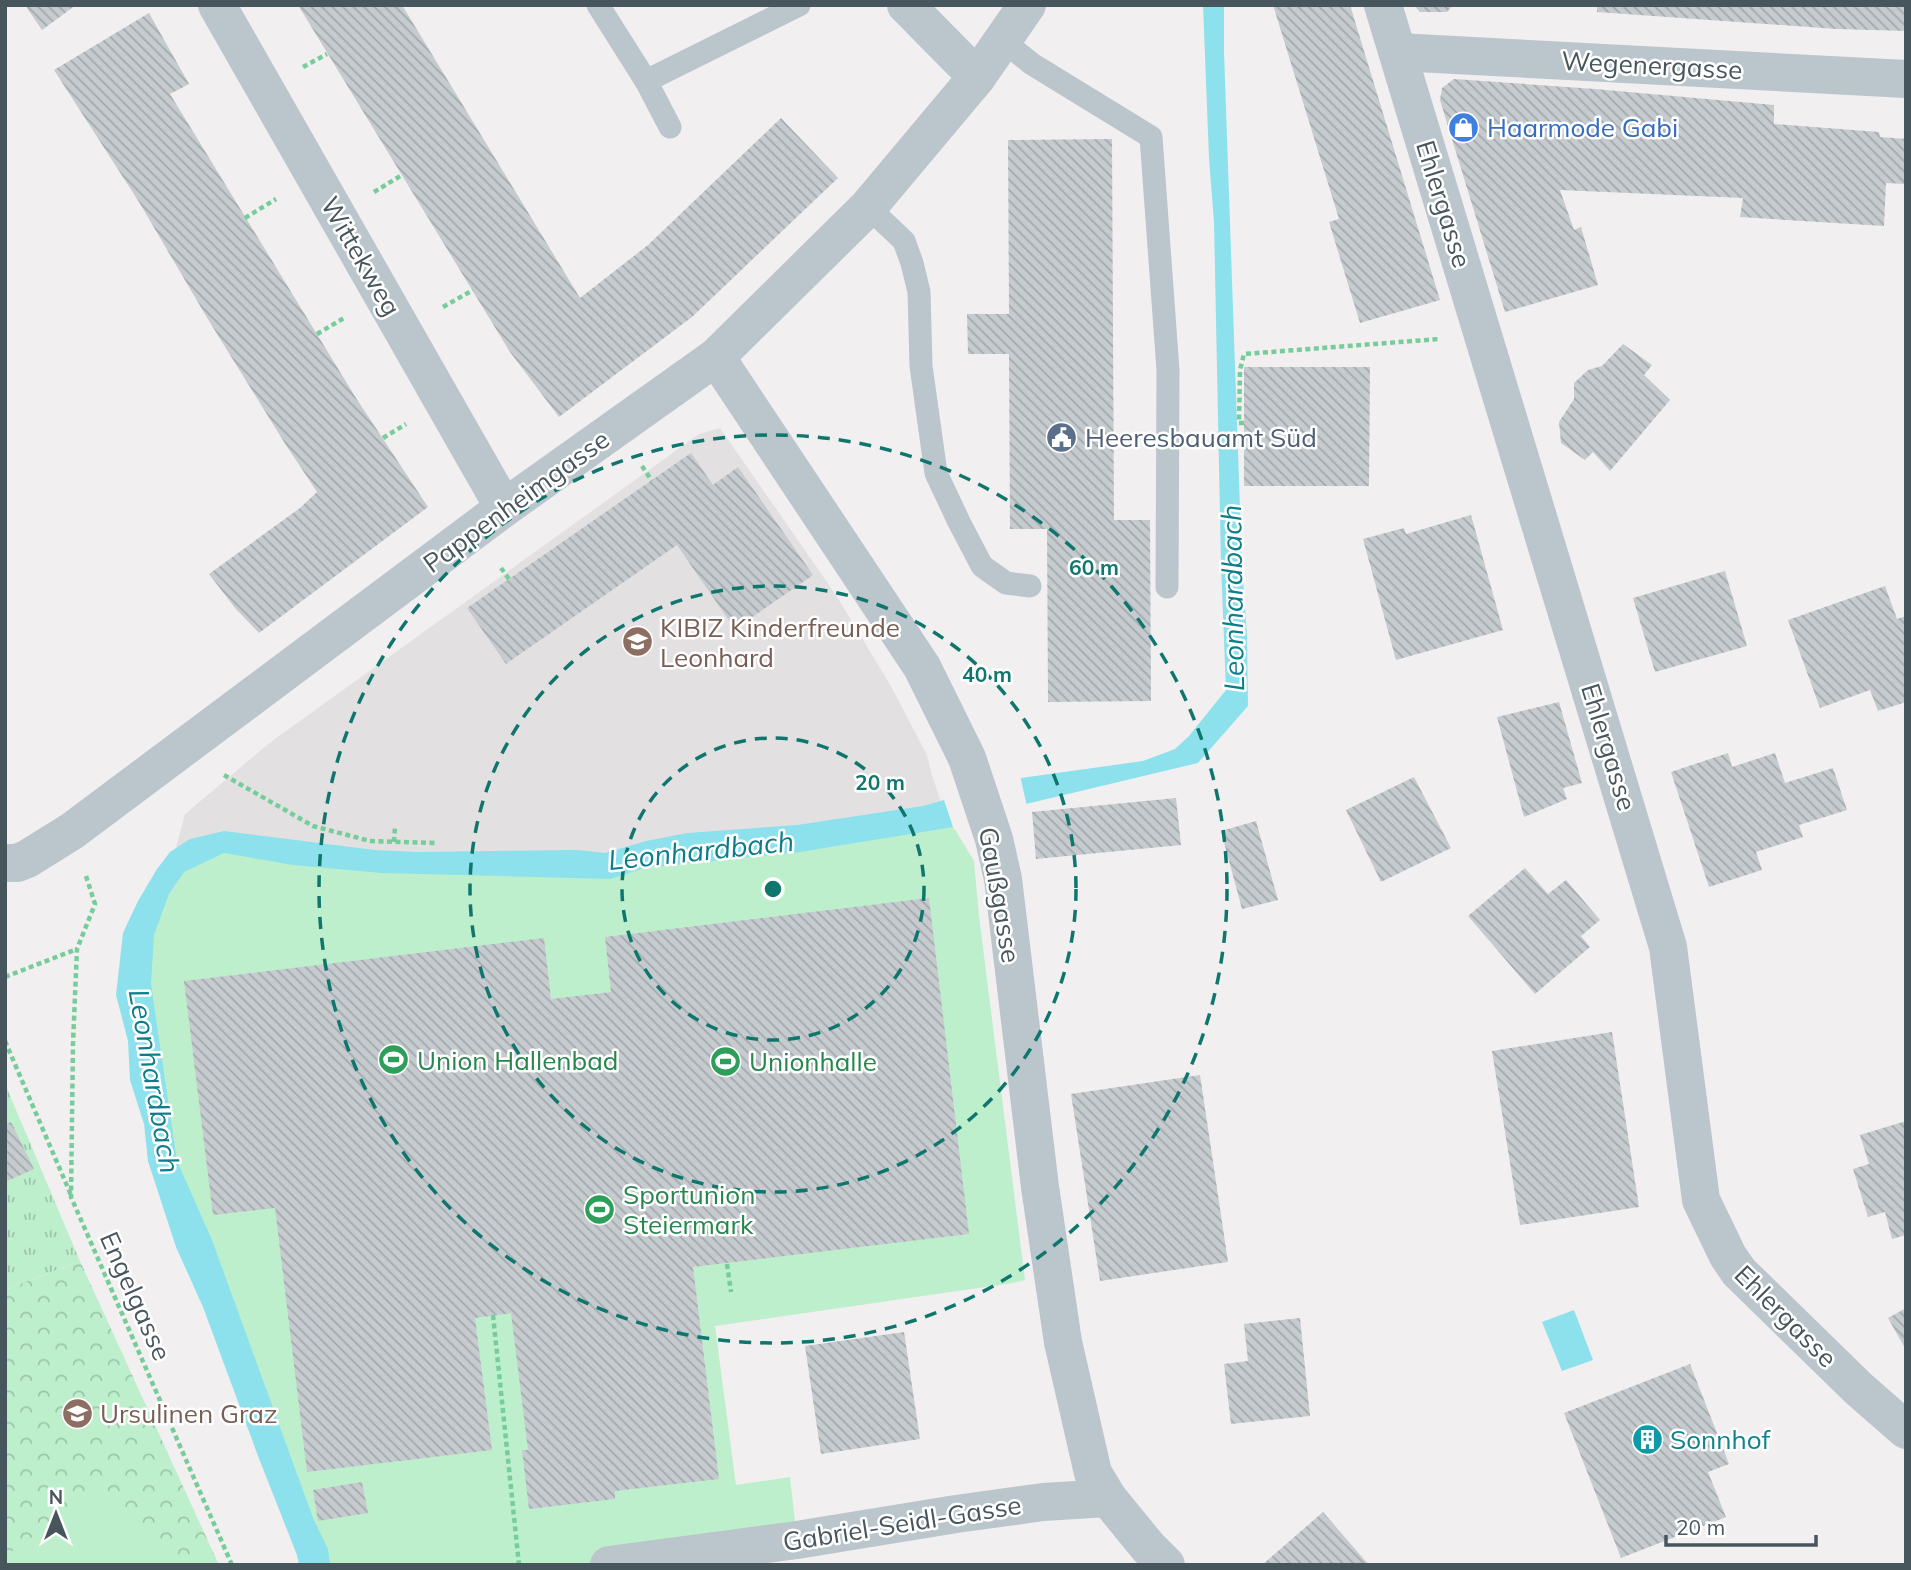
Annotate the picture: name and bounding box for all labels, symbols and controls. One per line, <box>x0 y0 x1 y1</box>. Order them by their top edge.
street label: Wegenergasse <box>1561 44 1743 86</box>
shop icon: Haarmode Gabi <box>1447 110 1481 144</box>
place label: Haarmode Gabi <box>1487 111 1678 144</box>
street label: Ehlergasse <box>1409 136 1479 272</box>
street label: Wittekweg <box>314 191 408 321</box>
public building icon: Heeresbauamt Süd <box>1045 420 1079 454</box>
place label: Heeresbauamt Süd <box>1085 421 1317 454</box>
street label: Pappenheimgasse <box>416 422 616 580</box>
water label: Leonhardbach <box>1213 504 1251 692</box>
text: 60 m <box>1069 554 1119 580</box>
place label: KIBIZ Kinderfreunde Leonhard <box>660 611 900 674</box>
school or university icon: KIBIZ Kinderfreunde Leonhard <box>620 625 654 659</box>
text: 40 m <box>962 661 1012 687</box>
street label: Ehlergasse <box>1574 679 1644 815</box>
text: 20 m <box>855 769 905 795</box>
water label: Leonhardbach <box>606 823 796 877</box>
street label: Gaußgasse <box>972 825 1028 965</box>
centre of rings <box>761 877 785 901</box>
water label: Leonhardbach <box>122 986 188 1176</box>
sports icon: Union Hallenbad <box>377 1043 411 1077</box>
place label: Union Hallenbad <box>417 1044 618 1077</box>
sports icon: Unionhalle <box>709 1044 743 1078</box>
place label: Unionhalle <box>749 1045 877 1078</box>
place label: Sportunion Steiermark <box>623 1178 755 1241</box>
sports icon: Sportunion Steiermark <box>583 1192 617 1226</box>
street label: Engelgasse <box>93 1226 179 1366</box>
street label: Ehlergasse <box>1728 1258 1844 1374</box>
school or university icon: Ursulinen Graz <box>60 1396 94 1430</box>
place label: Ursulinen Graz <box>100 1397 277 1430</box>
building icon: Sonnhof <box>1630 1422 1664 1456</box>
place label: Sonnhof <box>1670 1423 1771 1456</box>
north arrow <box>21 1479 91 1549</box>
text: N <box>49 1485 63 1509</box>
street label: Gabriel-Seidl-Gasse <box>781 1488 1023 1558</box>
scale bar <box>1666 1504 1816 1548</box>
text: 20 m <box>1676 1514 1725 1540</box>

